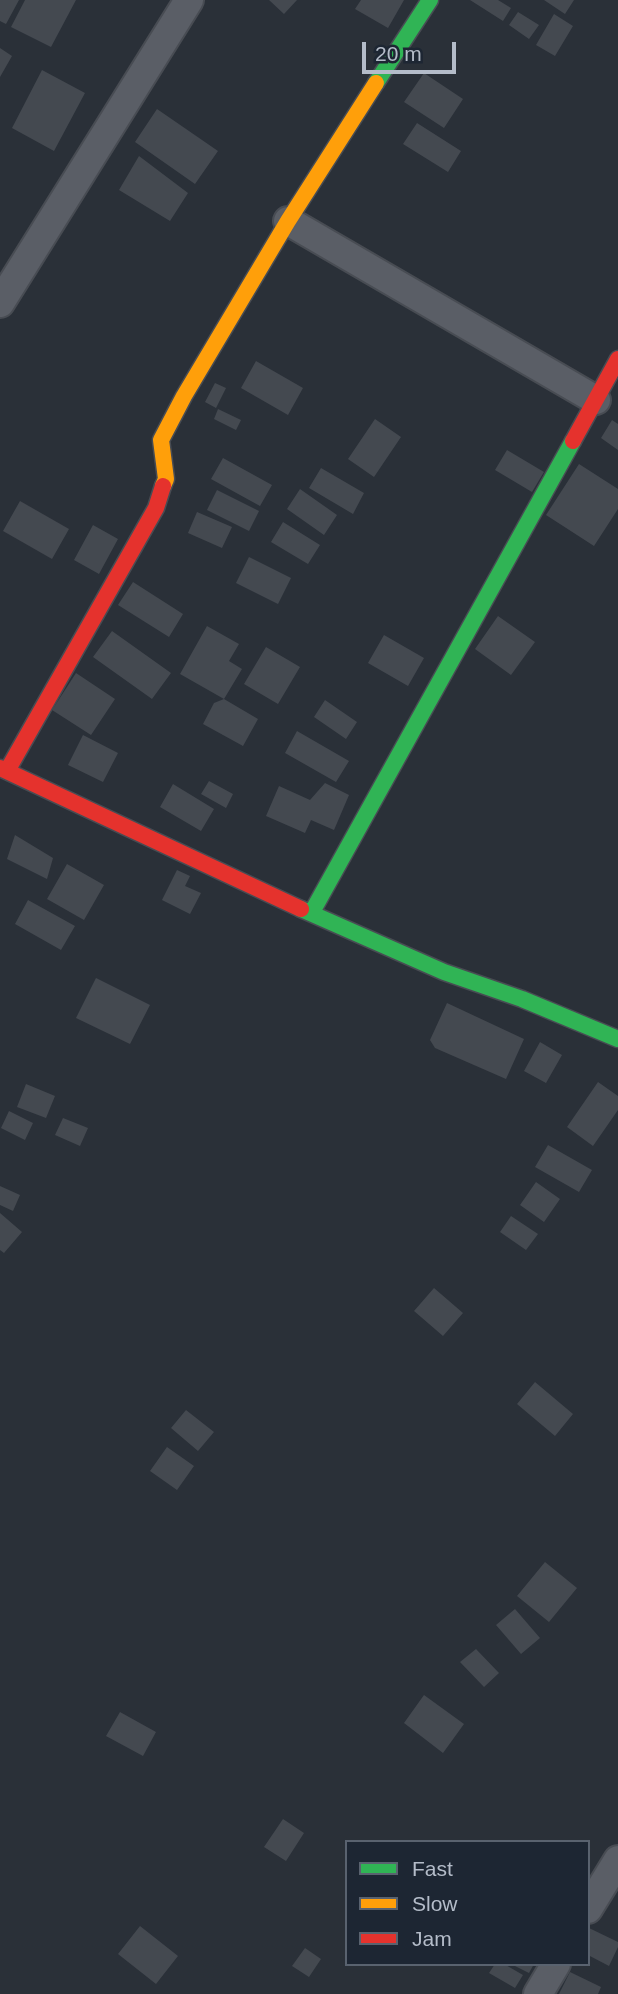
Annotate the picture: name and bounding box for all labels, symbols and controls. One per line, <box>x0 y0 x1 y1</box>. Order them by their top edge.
scale bar <box>366 28 461 72</box>
text: 20 m <box>375 42 422 65</box>
legend <box>345 1840 590 1966</box>
text: Fast <box>412 1857 453 1880</box>
text: Slow <box>412 1892 458 1915</box>
text: Jam <box>412 1927 452 1950</box>

